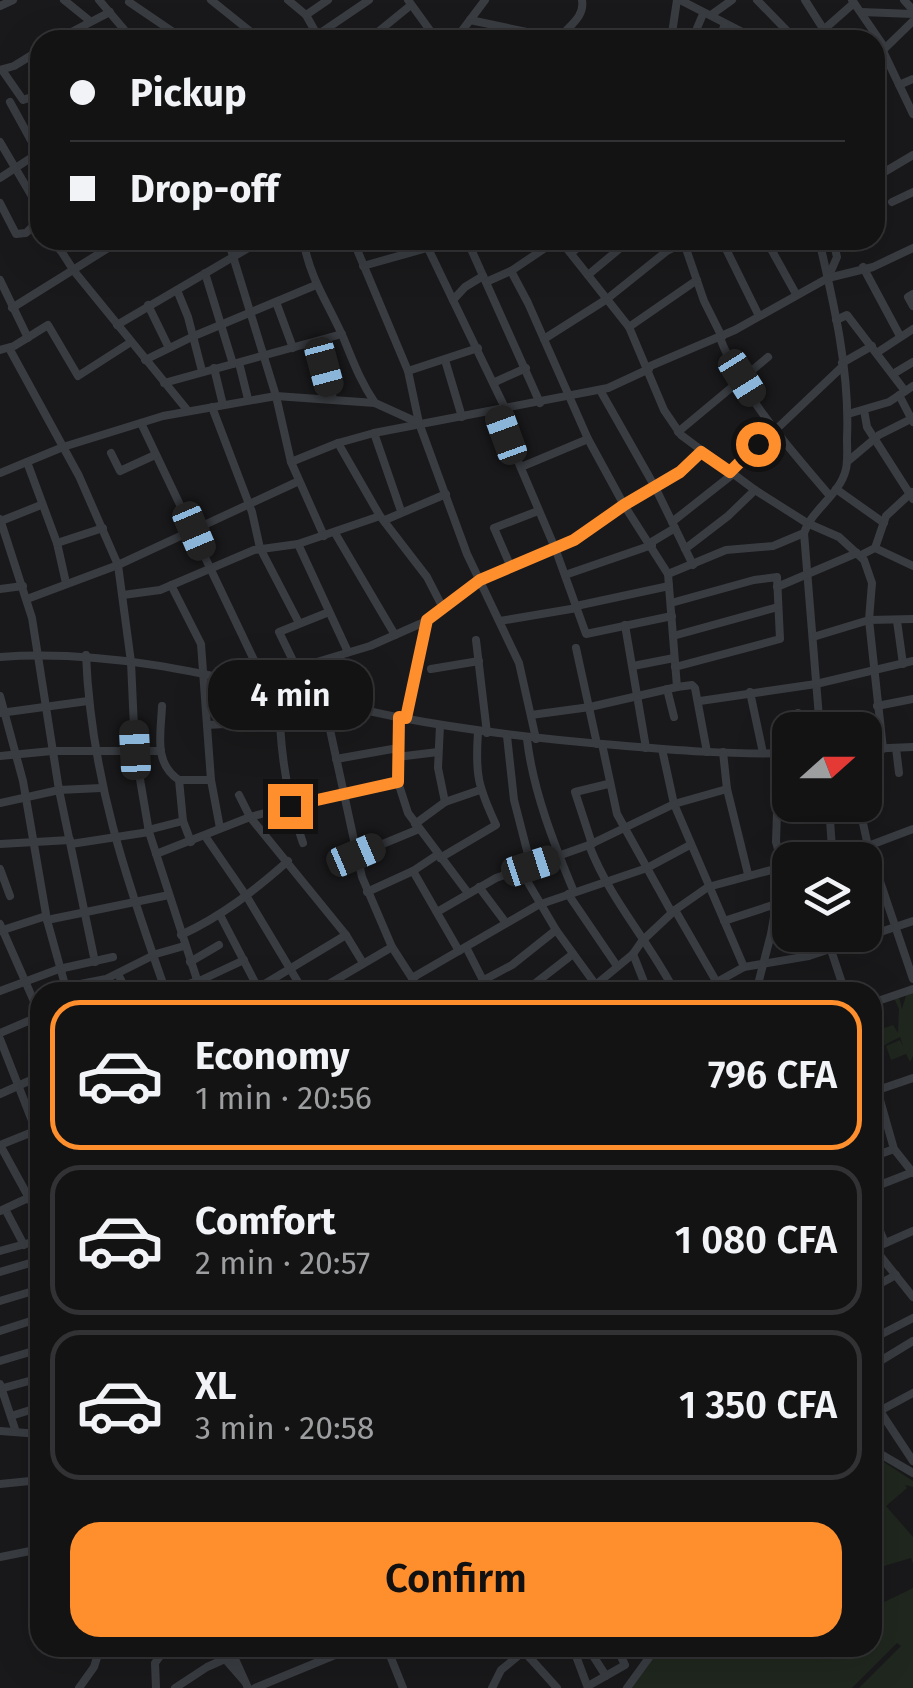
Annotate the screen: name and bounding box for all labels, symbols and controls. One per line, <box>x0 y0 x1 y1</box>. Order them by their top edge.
text: Pickup <box>130 70 247 116</box>
text: Drop-off <box>130 166 278 212</box>
car <box>302 334 346 400</box>
car <box>713 345 771 411</box>
car <box>482 402 530 468</box>
route start <box>736 422 781 467</box>
car <box>168 498 220 564</box>
callout: 4 min <box>208 661 372 731</box>
text: 4 min <box>250 676 331 714</box>
north arrow <box>772 712 882 822</box>
map controls <box>772 712 882 952</box>
car <box>118 719 152 781</box>
route end <box>268 784 313 829</box>
car <box>323 829 389 881</box>
car <box>498 842 564 890</box>
button: layers <box>772 842 882 952</box>
icon: car <box>75 1030 165 1120</box>
text: Economy <box>195 1033 350 1079</box>
text: 796 CFA <box>708 1052 837 1098</box>
text: 1 min · 20:56 <box>195 1079 372 1117</box>
icon: car <box>75 1195 165 1285</box>
text: Comfort <box>195 1198 336 1244</box>
text: 1 080 CFA <box>675 1217 837 1263</box>
text: 2 min · 20:57 <box>195 1244 370 1282</box>
icon: car <box>75 1360 165 1450</box>
text: XL <box>195 1363 237 1409</box>
text: 1 350 CFA <box>679 1382 837 1428</box>
text: 3 min · 20:58 <box>195 1409 374 1447</box>
button: Confirm <box>70 1522 842 1637</box>

